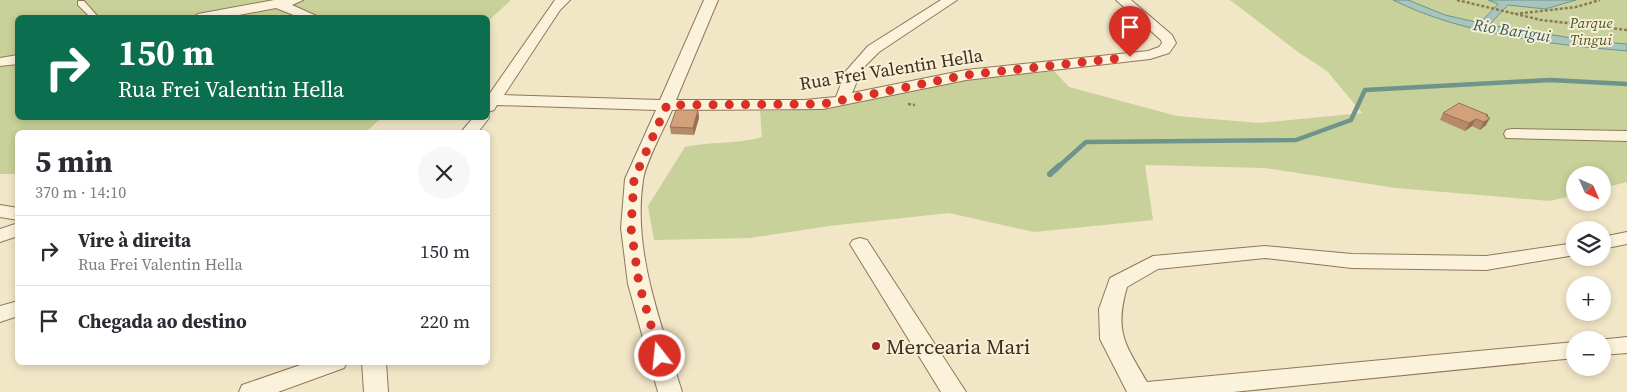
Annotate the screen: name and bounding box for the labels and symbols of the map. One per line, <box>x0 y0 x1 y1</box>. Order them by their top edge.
pin <box>1109 6 1151 57</box>
park label: Parque Tingui <box>1568 12 1613 50</box>
water label: Rio Barigui <box>1471 13 1552 47</box>
street label: Rua Frei Valentin Hella <box>798 42 985 96</box>
north arrow <box>1566 166 1611 211</box>
position arrow <box>633 329 685 381</box>
place label: Mercearia Mari <box>886 332 1030 361</box>
marker: Mercearia Mari <box>870 340 882 352</box>

